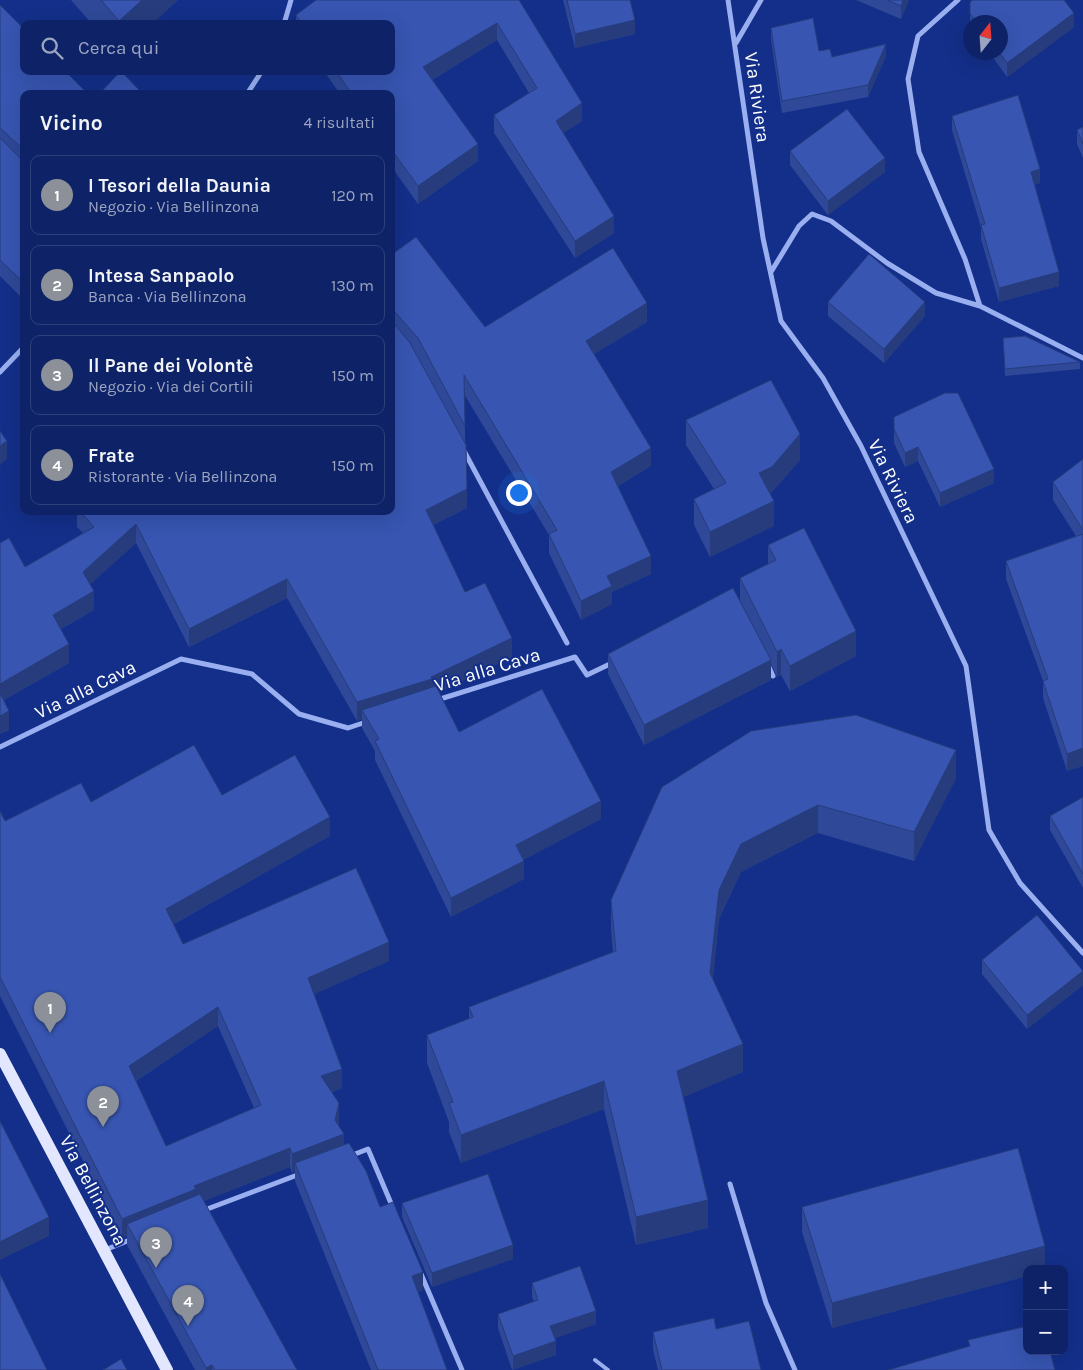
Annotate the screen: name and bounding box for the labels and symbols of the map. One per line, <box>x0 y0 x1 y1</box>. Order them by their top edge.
north arrow <box>963 15 1008 60</box>
street label: Via Riviera <box>740 51 774 144</box>
street label: Via Riviera <box>863 436 923 527</box>
your location <box>506 480 532 506</box>
street label: Via alla Cava <box>432 643 543 696</box>
street label: Via alla Cava <box>31 656 139 724</box>
pin: 1 <box>34 992 66 1033</box>
pin: 2 <box>87 1086 119 1127</box>
street label: Via Bellinzona <box>55 1131 131 1249</box>
pin: 3 <box>140 1227 172 1268</box>
pin: 4 <box>172 1285 204 1326</box>

